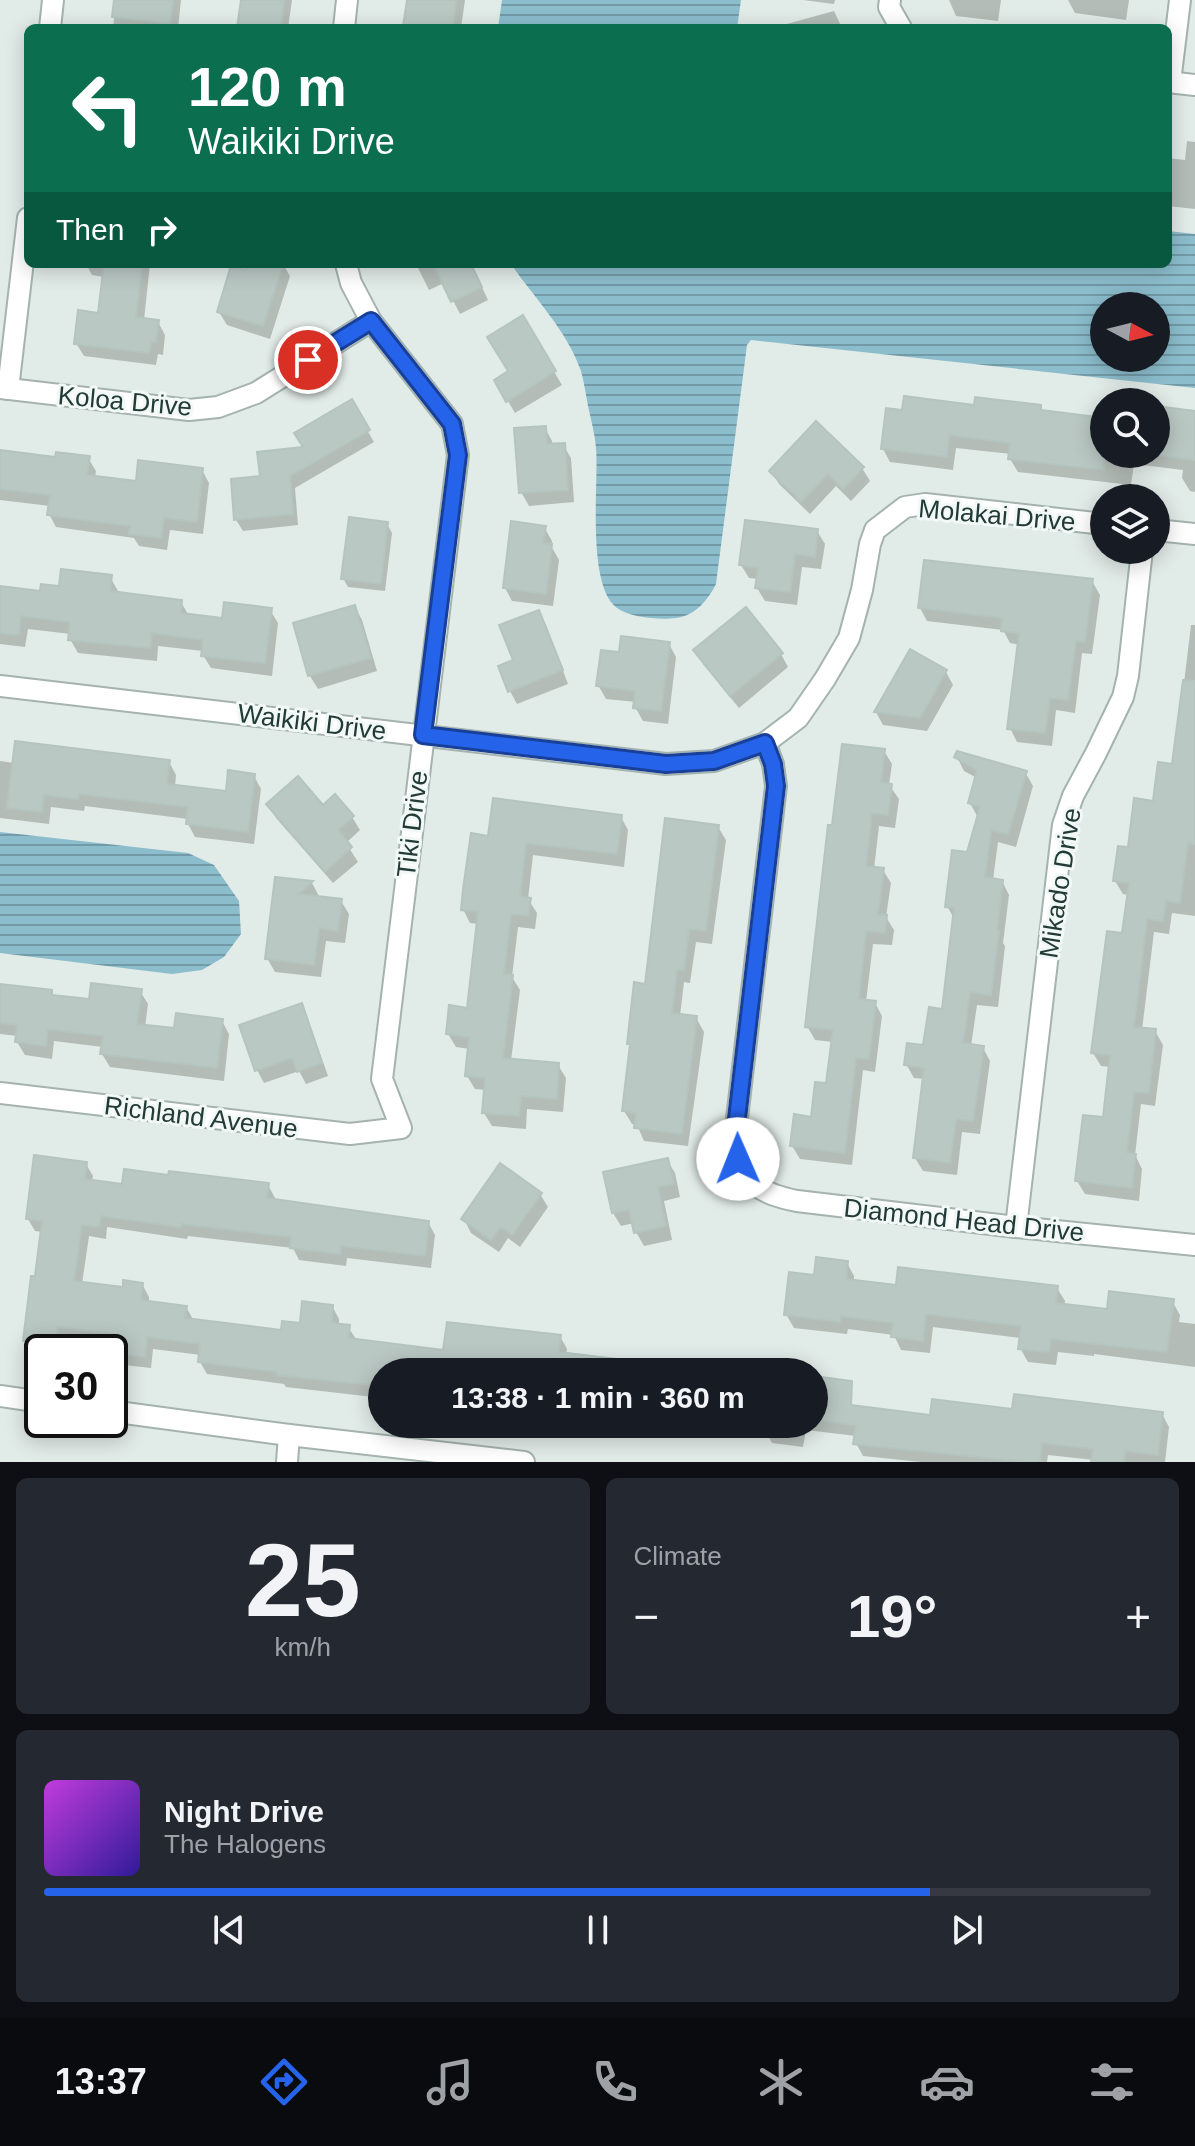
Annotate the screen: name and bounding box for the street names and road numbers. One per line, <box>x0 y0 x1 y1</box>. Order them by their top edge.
street label: Koloa Drive <box>57 380 193 422</box>
street label: Molakai Drive <box>917 493 1077 537</box>
street label: Waikiki Drive <box>236 698 388 746</box>
street label: Tiki Drive <box>391 769 433 879</box>
street label: Mikado Drive <box>1033 806 1087 960</box>
street label: Richland Avenue <box>103 1090 299 1144</box>
street label: Diamond Head Drive <box>842 1192 1086 1248</box>

